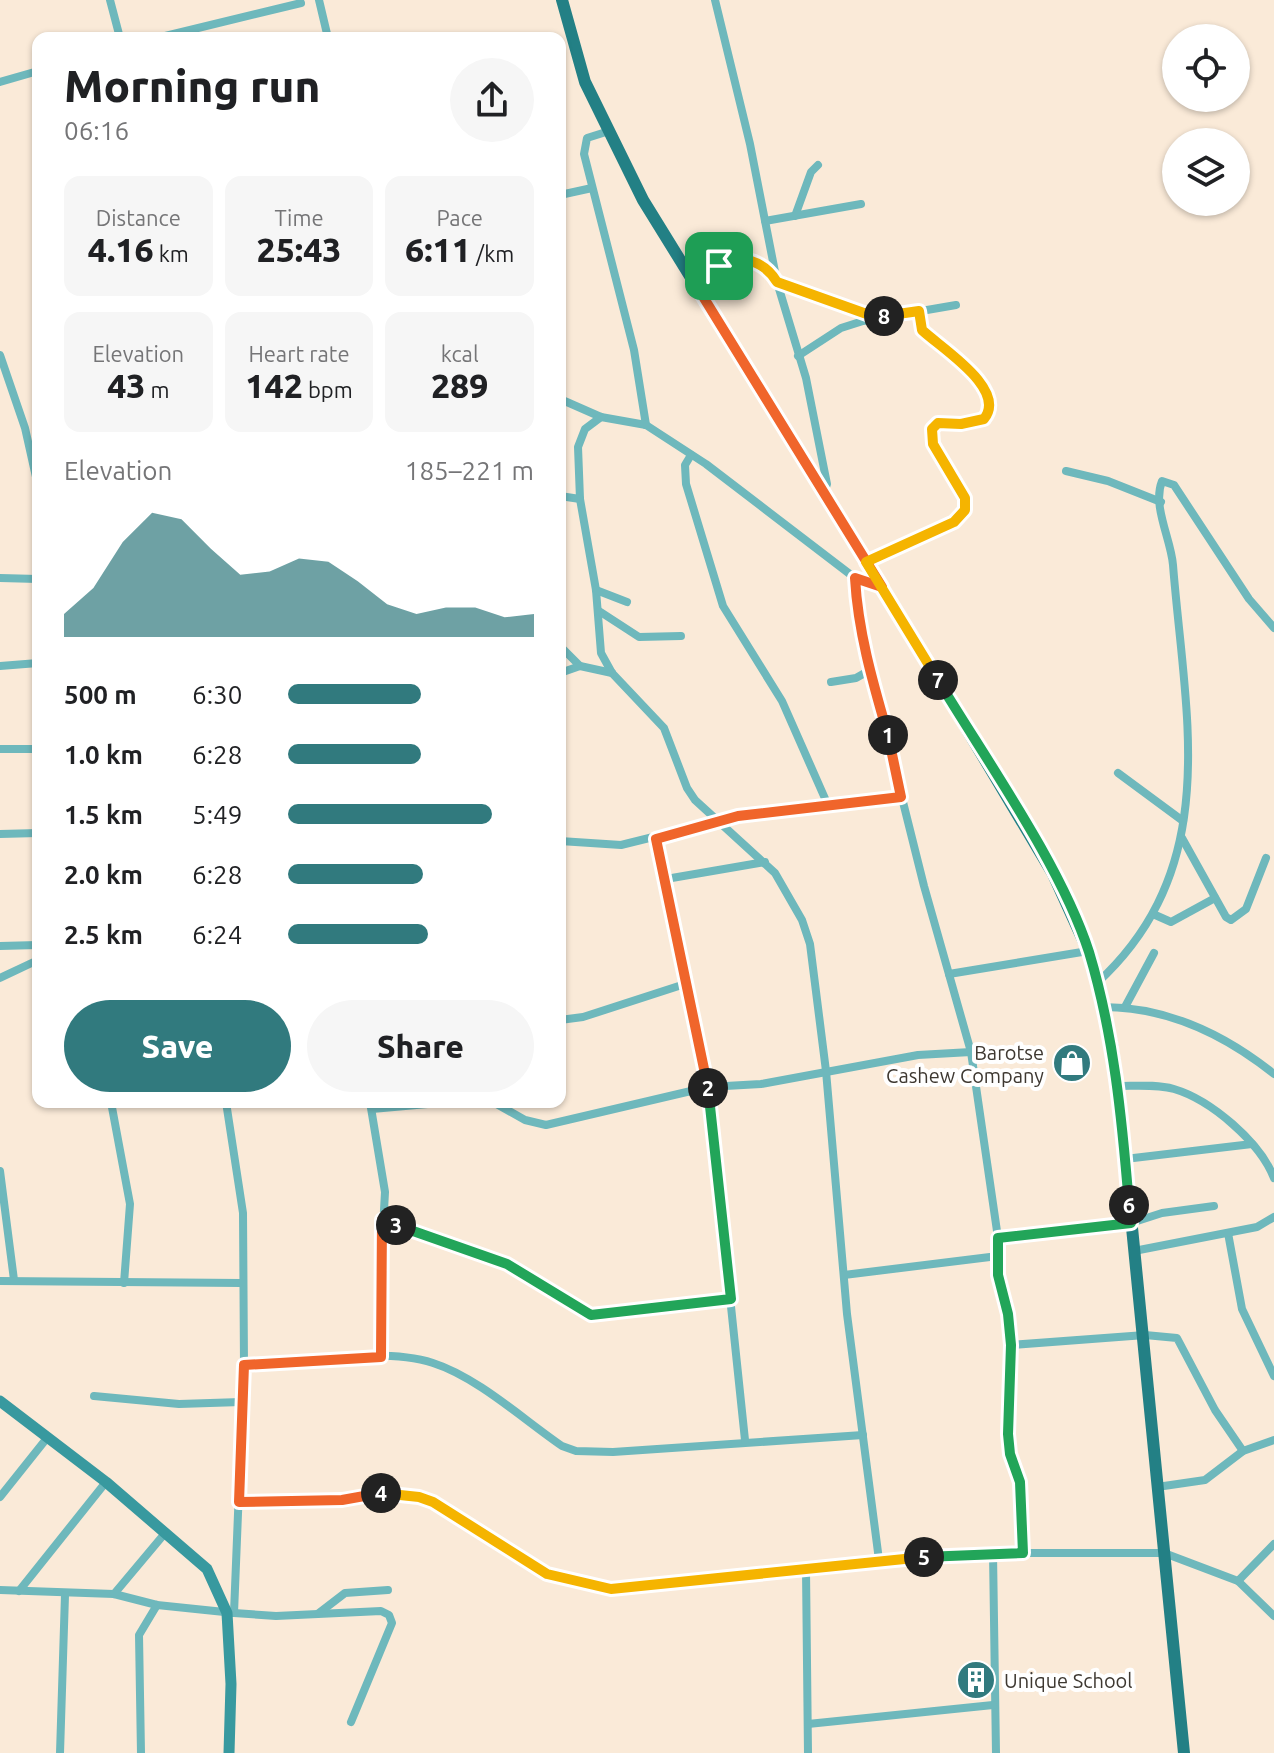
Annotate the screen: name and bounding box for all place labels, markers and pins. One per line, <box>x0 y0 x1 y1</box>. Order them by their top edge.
pin <box>685 232 753 300</box>
pin: 8 <box>864 296 904 336</box>
pin: 7 <box>918 660 958 700</box>
pin: 1 <box>868 715 908 755</box>
place label: Barotse Cashew Company <box>886 1041 1044 1087</box>
shop icon: Barotse Cashew Company <box>1051 1042 1093 1084</box>
pin: 2 <box>688 1068 728 1108</box>
pin: 6 <box>1109 1185 1149 1225</box>
pin: 3 <box>376 1205 416 1245</box>
pin: 4 <box>361 1473 401 1513</box>
pin: 5 <box>904 1537 944 1577</box>
building icon: Unique School <box>955 1659 997 1701</box>
place label: Unique School <box>1004 1669 1133 1692</box>

